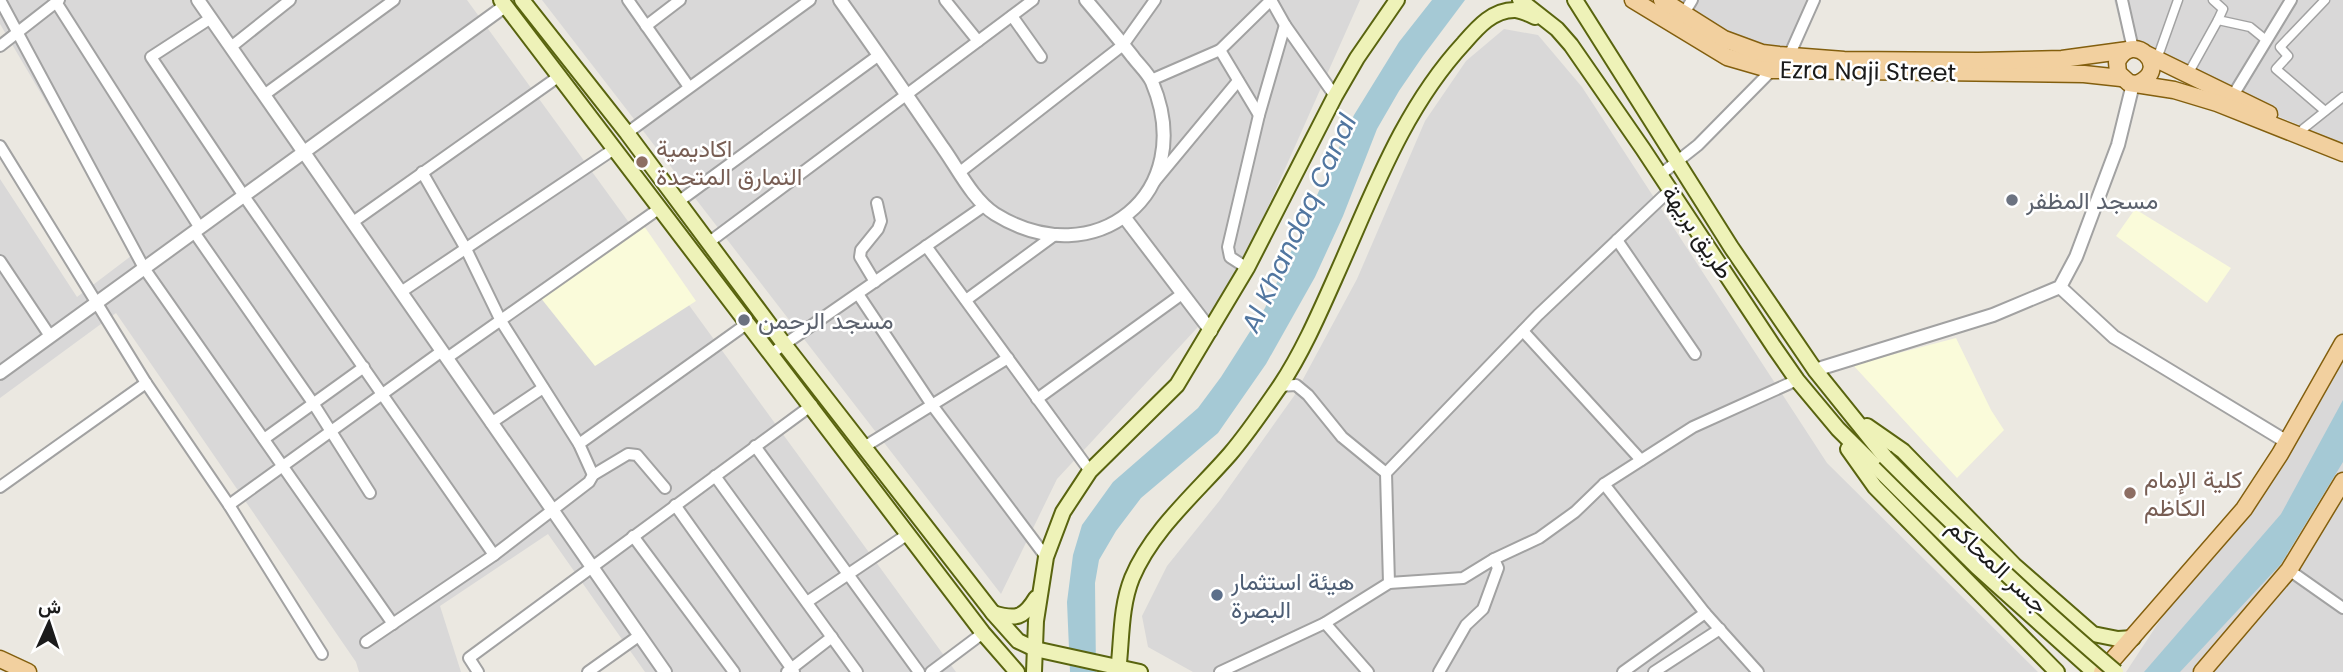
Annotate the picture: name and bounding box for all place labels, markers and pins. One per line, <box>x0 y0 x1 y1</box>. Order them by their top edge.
place label: اكاديمية النمارق المتحدة <box>656 132 802 193</box>
marker: اكاديمية النمارق المتحدة <box>634 154 650 170</box>
place label: مسجد المظفر <box>2025 184 2158 217</box>
marker: مسجد المظفر <box>2004 192 2020 208</box>
place label: مسجد الرحمن <box>758 304 894 337</box>
marker: مسجد الرحمن <box>736 312 752 328</box>
place label: كلية الإمام الكاظم <box>2144 463 2242 524</box>
marker: كلية الإمام الكاظم <box>2122 485 2138 501</box>
place label: هيئة استثمار البصرة <box>1230 565 1354 626</box>
marker: هيئة استثمار البصرة <box>1209 587 1225 603</box>

